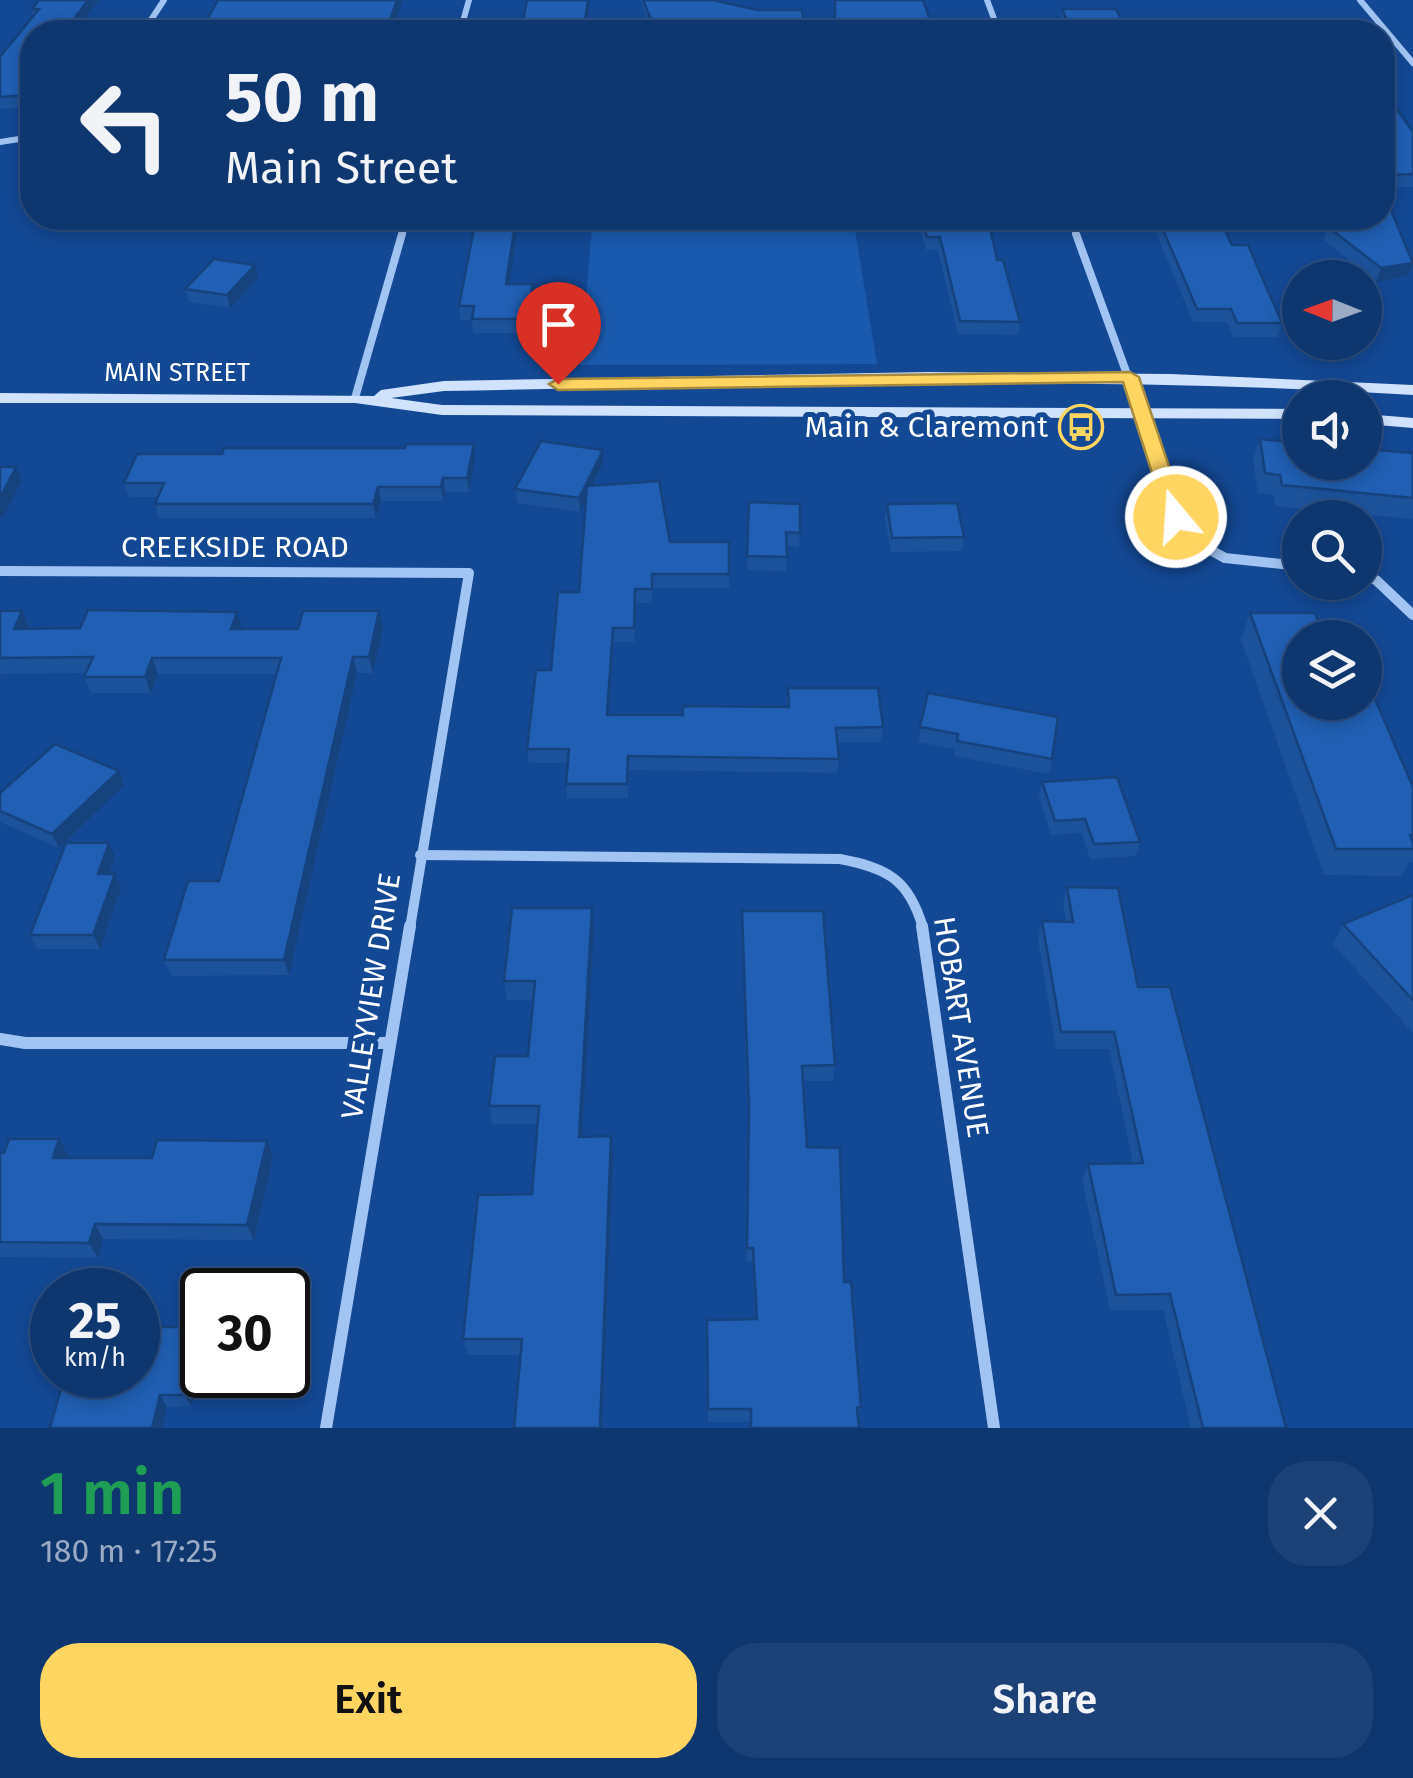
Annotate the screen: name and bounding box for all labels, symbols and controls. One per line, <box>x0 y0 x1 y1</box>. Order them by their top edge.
text: 50 m <box>225 56 379 140</box>
icon: left <box>60 60 190 190</box>
text: Main Street <box>225 141 458 195</box>
north arrow <box>1282 260 1382 360</box>
map controls <box>1282 260 1382 720</box>
pin <box>516 282 601 385</box>
icon: arrive <box>531 297 586 352</box>
street label: MAIN STREET <box>104 358 250 388</box>
button: sound <box>1282 380 1382 480</box>
bus stop icon: Main & Claremont <box>1058 404 1104 450</box>
place label: Main & Claremont <box>804 409 1048 445</box>
position arrow <box>1124 465 1228 569</box>
button: search <box>1282 500 1382 600</box>
street label: CREEKSIDE ROAD <box>121 529 349 565</box>
button: layers <box>1282 620 1382 720</box>
street label: VALLEYVIEW DRIVE <box>334 870 408 1122</box>
street label: HOBART AVENUE <box>926 914 996 1140</box>
speed limit sign: 30 <box>180 1268 310 1398</box>
text: 25 <box>69 1291 121 1351</box>
text: km/h <box>64 1343 126 1373</box>
text: 1 min <box>40 1458 185 1530</box>
button: close <box>1268 1461 1373 1566</box>
text: 180 m · 17:25 <box>40 1532 218 1570</box>
button: Exit <box>40 1643 697 1758</box>
button: Share <box>717 1643 1373 1758</box>

